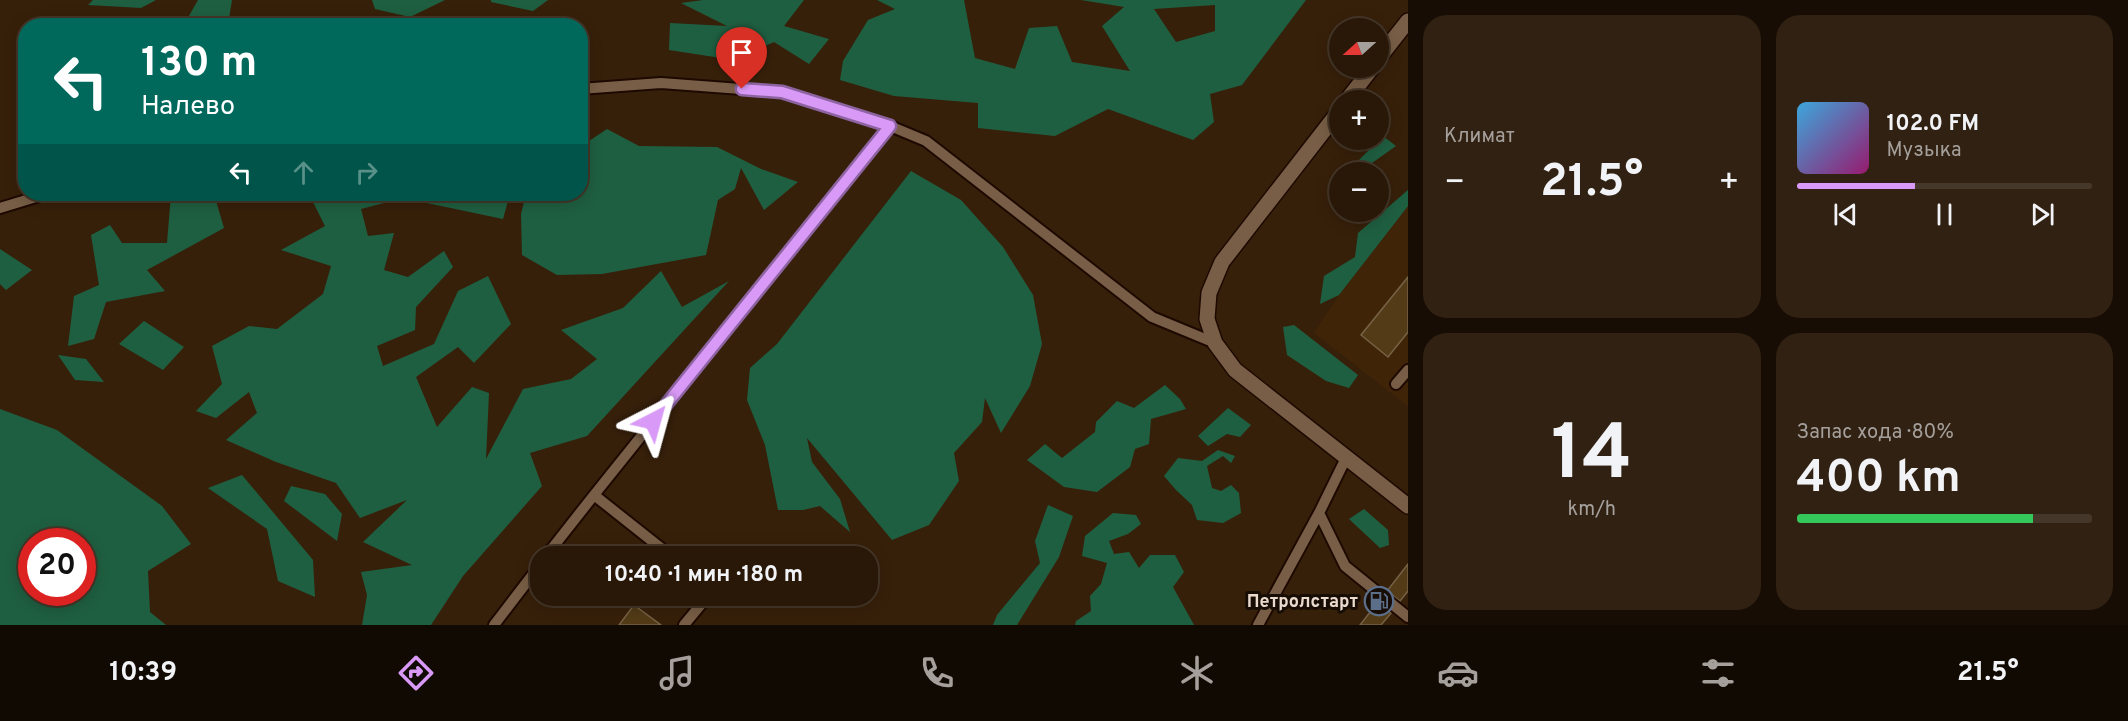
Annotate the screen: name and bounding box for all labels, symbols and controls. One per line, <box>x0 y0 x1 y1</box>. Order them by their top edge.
north arrow <box>1329 18 1389 78</box>
map controls <box>1329 18 1389 222</box>
pin <box>716 27 767 89</box>
icon: arrive <box>725 36 758 69</box>
text: 130 m <box>141 38 257 91</box>
icon: left <box>42 42 120 120</box>
text: Налево <box>141 90 235 124</box>
button: + <box>1329 90 1389 150</box>
text: 102.0 FM <box>1887 111 1979 138</box>
text: Климат <box>1444 124 1515 150</box>
text: Музыка <box>1887 138 1962 164</box>
text: 21.5° <box>1540 155 1643 212</box>
icon: left <box>224 156 257 189</box>
icon: ahead <box>287 156 320 189</box>
icon: right <box>350 156 383 189</box>
button: − <box>1329 162 1389 222</box>
text: − <box>1444 163 1465 205</box>
text: + <box>1718 163 1739 205</box>
icon: previous <box>1829 198 1862 231</box>
icon: pause <box>1928 198 1961 231</box>
icon: next <box>2026 198 2059 231</box>
position arrow <box>621 389 685 453</box>
text: 14 <box>1551 408 1632 507</box>
text: Запас хода · 80% <box>1797 420 1954 446</box>
text: 400 km <box>1797 451 1961 508</box>
text: km/h <box>1567 497 1616 523</box>
speed limit sign: 20 <box>18 528 96 606</box>
text: 10:40 · 1 мин · 180 m <box>605 562 803 589</box>
fuel station icon: Петролстарт <box>1363 585 1395 617</box>
place label: Петролстарт <box>1247 591 1359 614</box>
icon: directions <box>395 652 437 694</box>
icon: music <box>656 652 698 694</box>
icon: phone <box>916 652 958 694</box>
icon: climate <box>1176 652 1218 694</box>
icon: car <box>1437 652 1479 694</box>
icon: filters <box>1697 652 1739 694</box>
text: 10:39 <box>109 656 177 690</box>
text: 21.5° <box>1957 656 2019 690</box>

